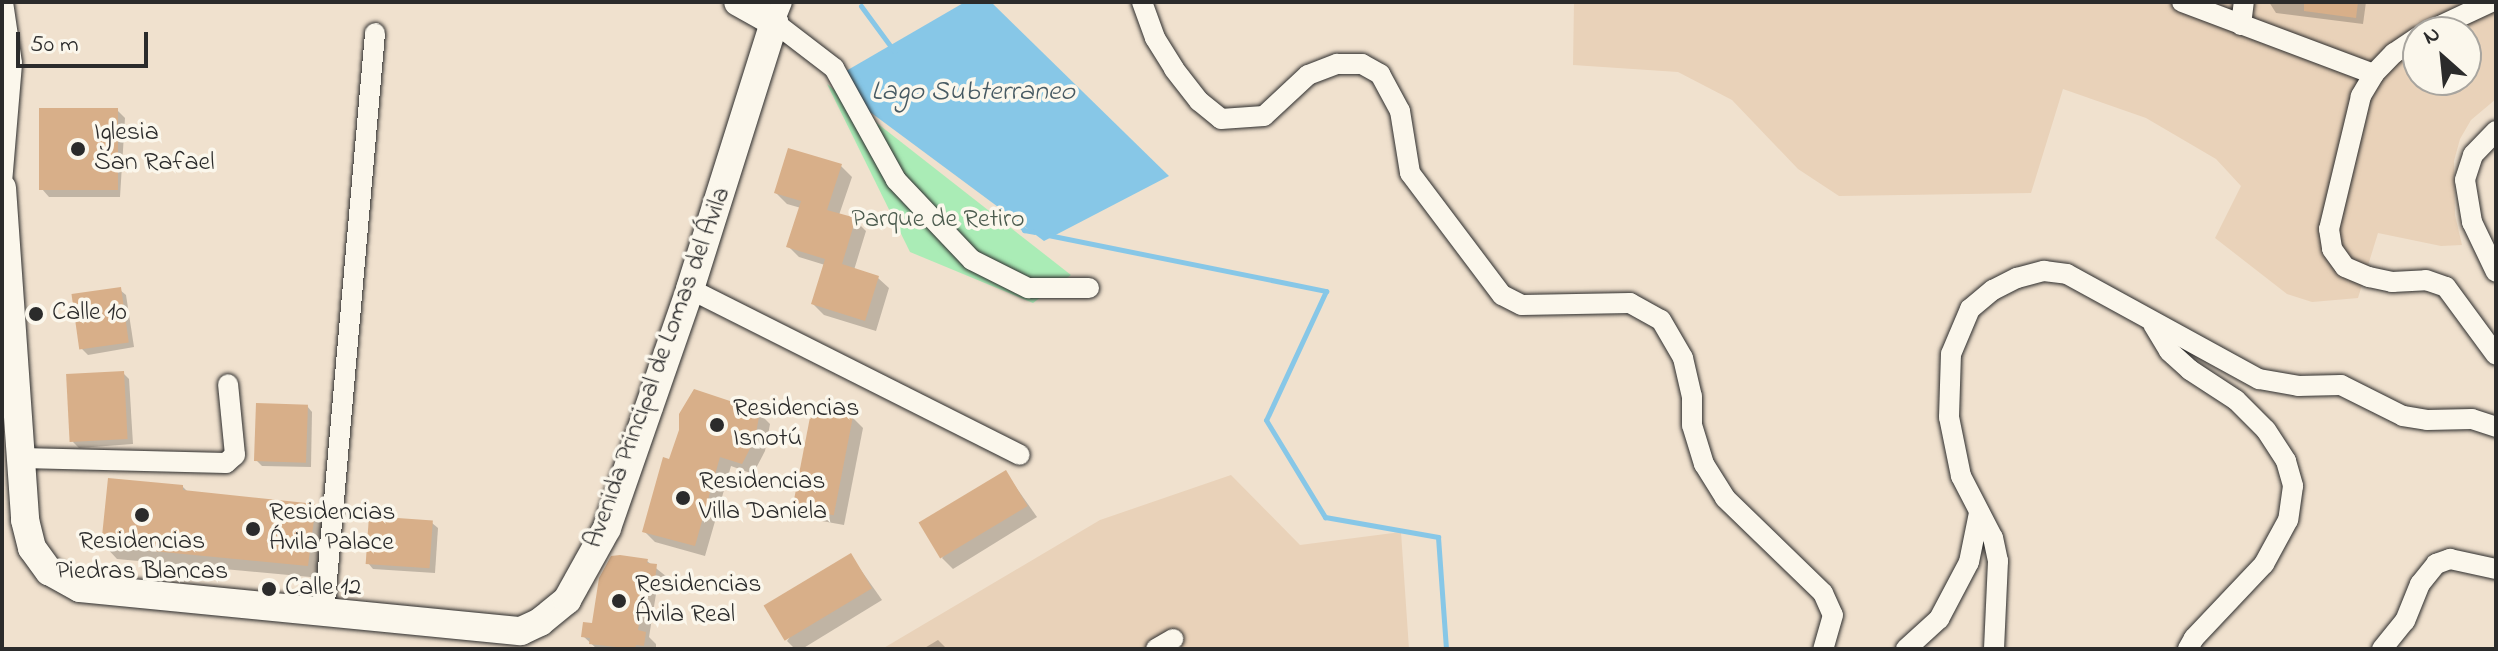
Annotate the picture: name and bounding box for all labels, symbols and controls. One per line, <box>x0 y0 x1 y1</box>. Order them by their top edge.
scale bar <box>20 16 152 66</box>
north arrow <box>2402 16 2482 96</box>
text: N <box>2418 19 2446 54</box>
text: 50 m <box>30 28 79 63</box>
water label: Lago Subterraneo <box>871 76 1075 110</box>
place label: Iglesia San Rafael <box>94 118 215 180</box>
marker: Iglesia San Rafael <box>69 140 87 158</box>
street label: Avenida Principal de Lomas del Ávila <box>579 183 739 553</box>
park label: Parque de Retiro <box>851 205 1025 237</box>
place label: Calle 10 <box>52 298 127 330</box>
marker: Calle 10 <box>27 305 45 323</box>
place label: Residencias Isnotú <box>733 394 860 456</box>
marker: Residencias Isnotú <box>708 416 726 434</box>
place label: Residencias Villa Daniela <box>699 467 827 528</box>
marker: Residencias Villa Daniela <box>674 489 692 507</box>
place label: Residencias Ávila Palace <box>269 498 396 560</box>
marker: Residencias Piedras Blancas <box>133 506 151 524</box>
marker: Residencias Ávila Palace <box>244 520 262 538</box>
place label: Residencias Piedras Blancas <box>56 527 228 588</box>
place label: Residencias Ávila Real <box>635 570 762 632</box>
place label: Calle 12 <box>285 573 361 605</box>
marker: Calle 12 <box>260 580 278 598</box>
marker: Residencias Ávila Real <box>610 592 628 610</box>

